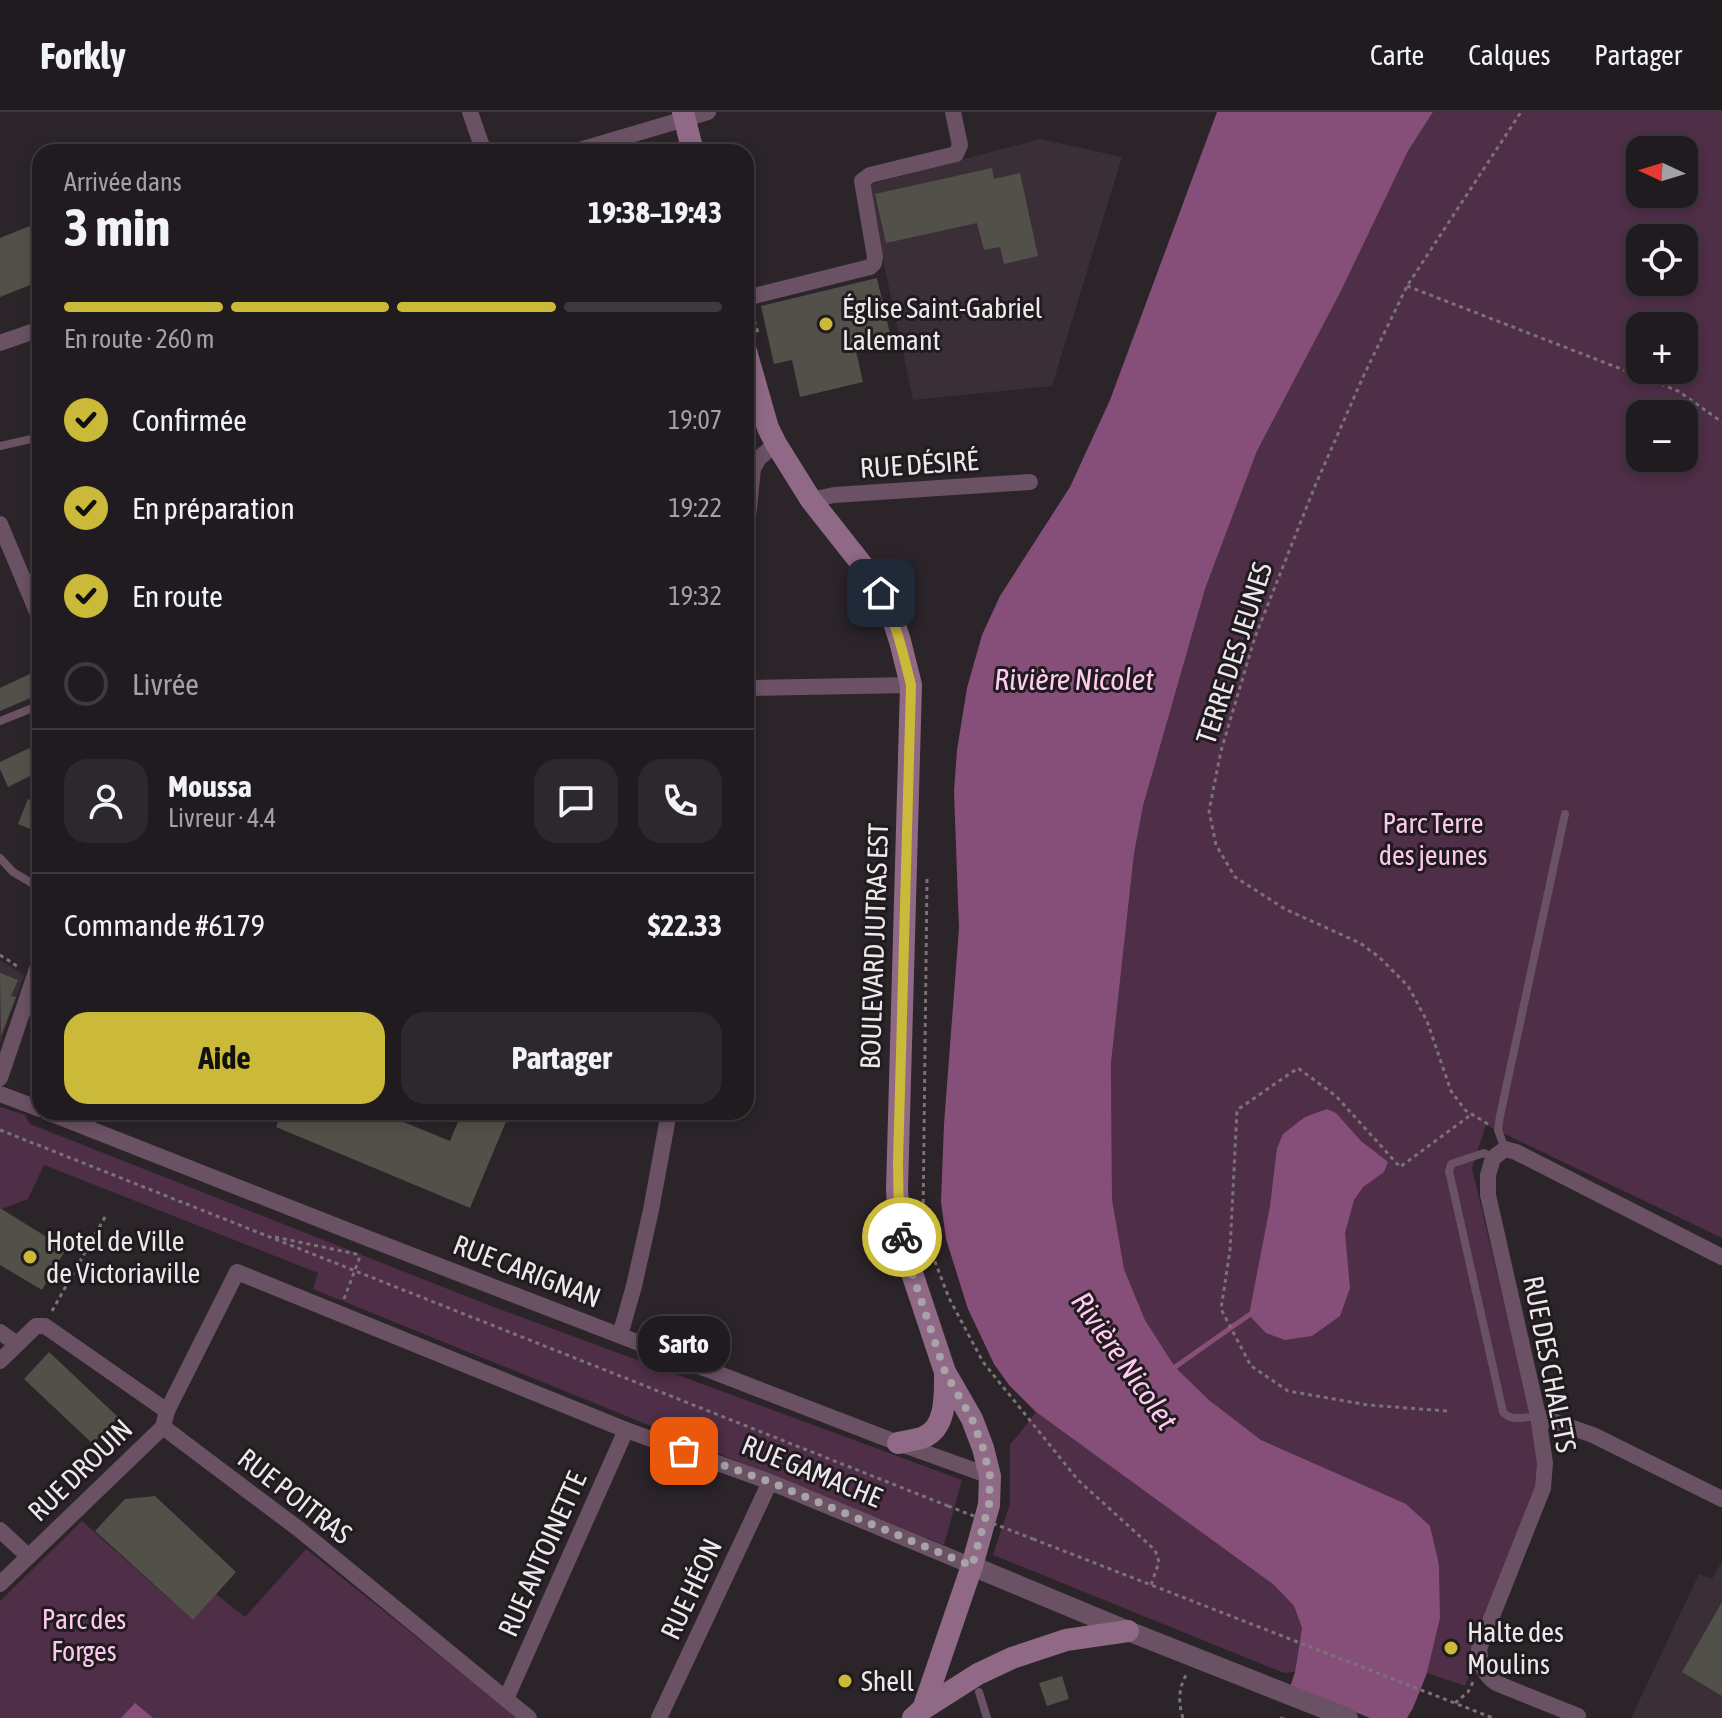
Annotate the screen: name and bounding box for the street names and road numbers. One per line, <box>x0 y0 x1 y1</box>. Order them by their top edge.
street label: RUE DÉSIRÉ <box>859 444 979 484</box>
street label: TERRE DES JEUNES <box>1190 558 1278 748</box>
street label: BOULEVARD JUTRAS EST <box>854 822 894 1070</box>
street label: RUE CARIGNAN <box>449 1228 605 1314</box>
street label: RUE DES CHALETS <box>1517 1273 1583 1455</box>
street label: RUE DROUIN <box>21 1413 139 1527</box>
street label: RUE GAMACHE <box>737 1428 887 1514</box>
street label: RUE POITRAS <box>232 1442 358 1550</box>
street label: RUE ANTOINETTE <box>491 1467 593 1641</box>
street label: RUE HÉON <box>654 1534 728 1644</box>

